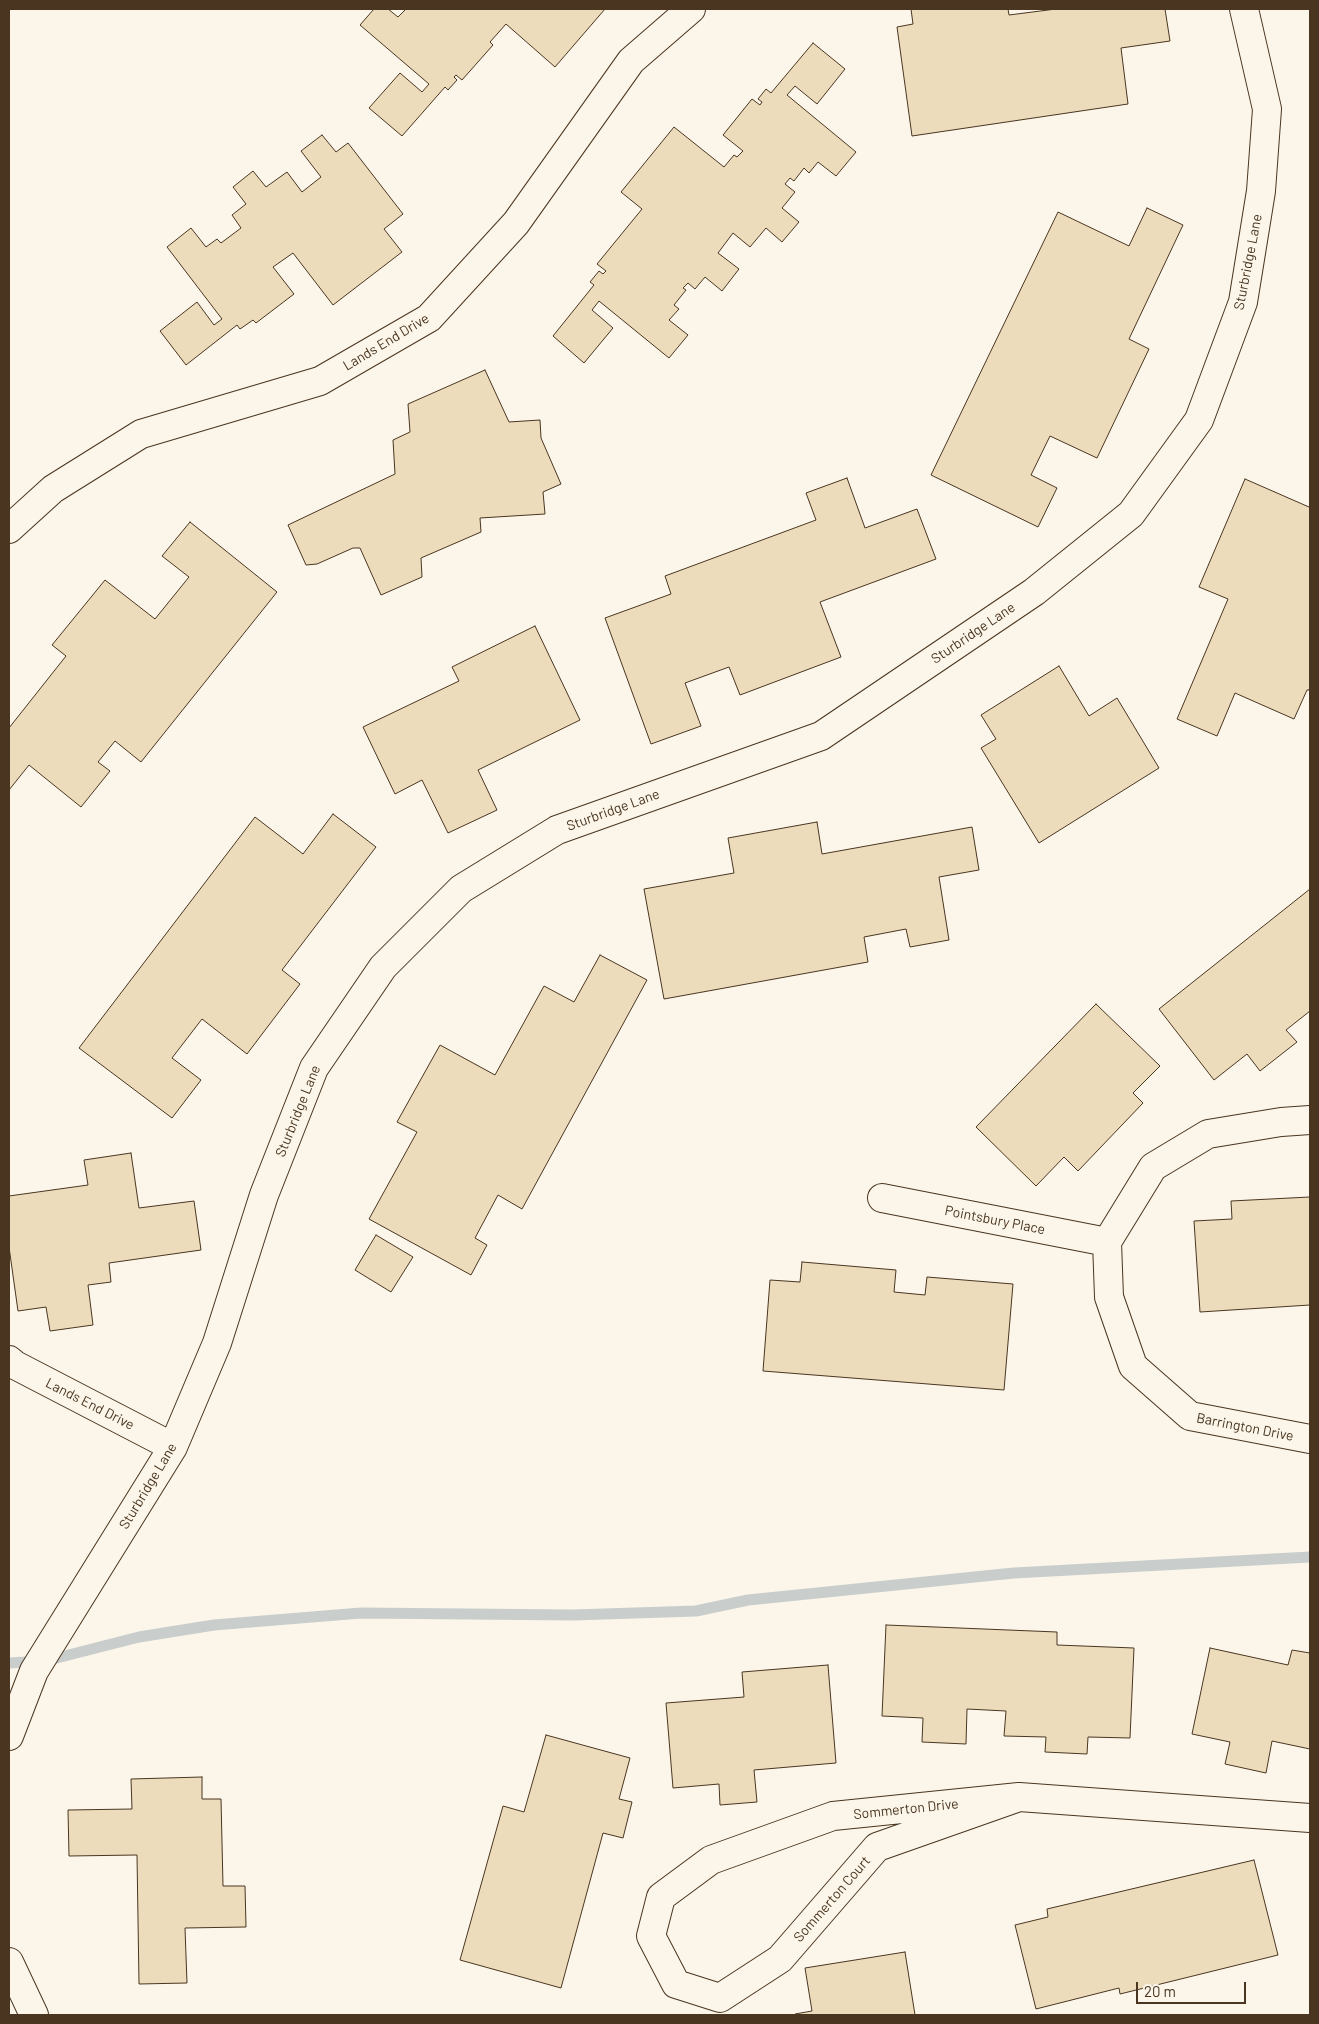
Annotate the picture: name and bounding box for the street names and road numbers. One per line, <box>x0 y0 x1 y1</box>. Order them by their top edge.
street label: Sturbridge Lane <box>1230 212 1266 312</box>
street label: Lands End Drive <box>340 310 432 374</box>
street label: Sturbridge Lane <box>928 599 1018 667</box>
street label: Sturbridge Lane <box>564 785 662 835</box>
street label: Sturbridge Lane <box>272 1063 324 1159</box>
street label: Pointsbury Place <box>943 1202 1047 1238</box>
street label: Lands End Drive <box>43 1374 137 1434</box>
street label: Barrington Drive <box>1195 1409 1295 1445</box>
street label: Sturbridge Lane <box>116 1440 180 1532</box>
street label: Sommerton Drive <box>853 1795 959 1823</box>
street label: Sommerton Court <box>790 1853 874 1945</box>

